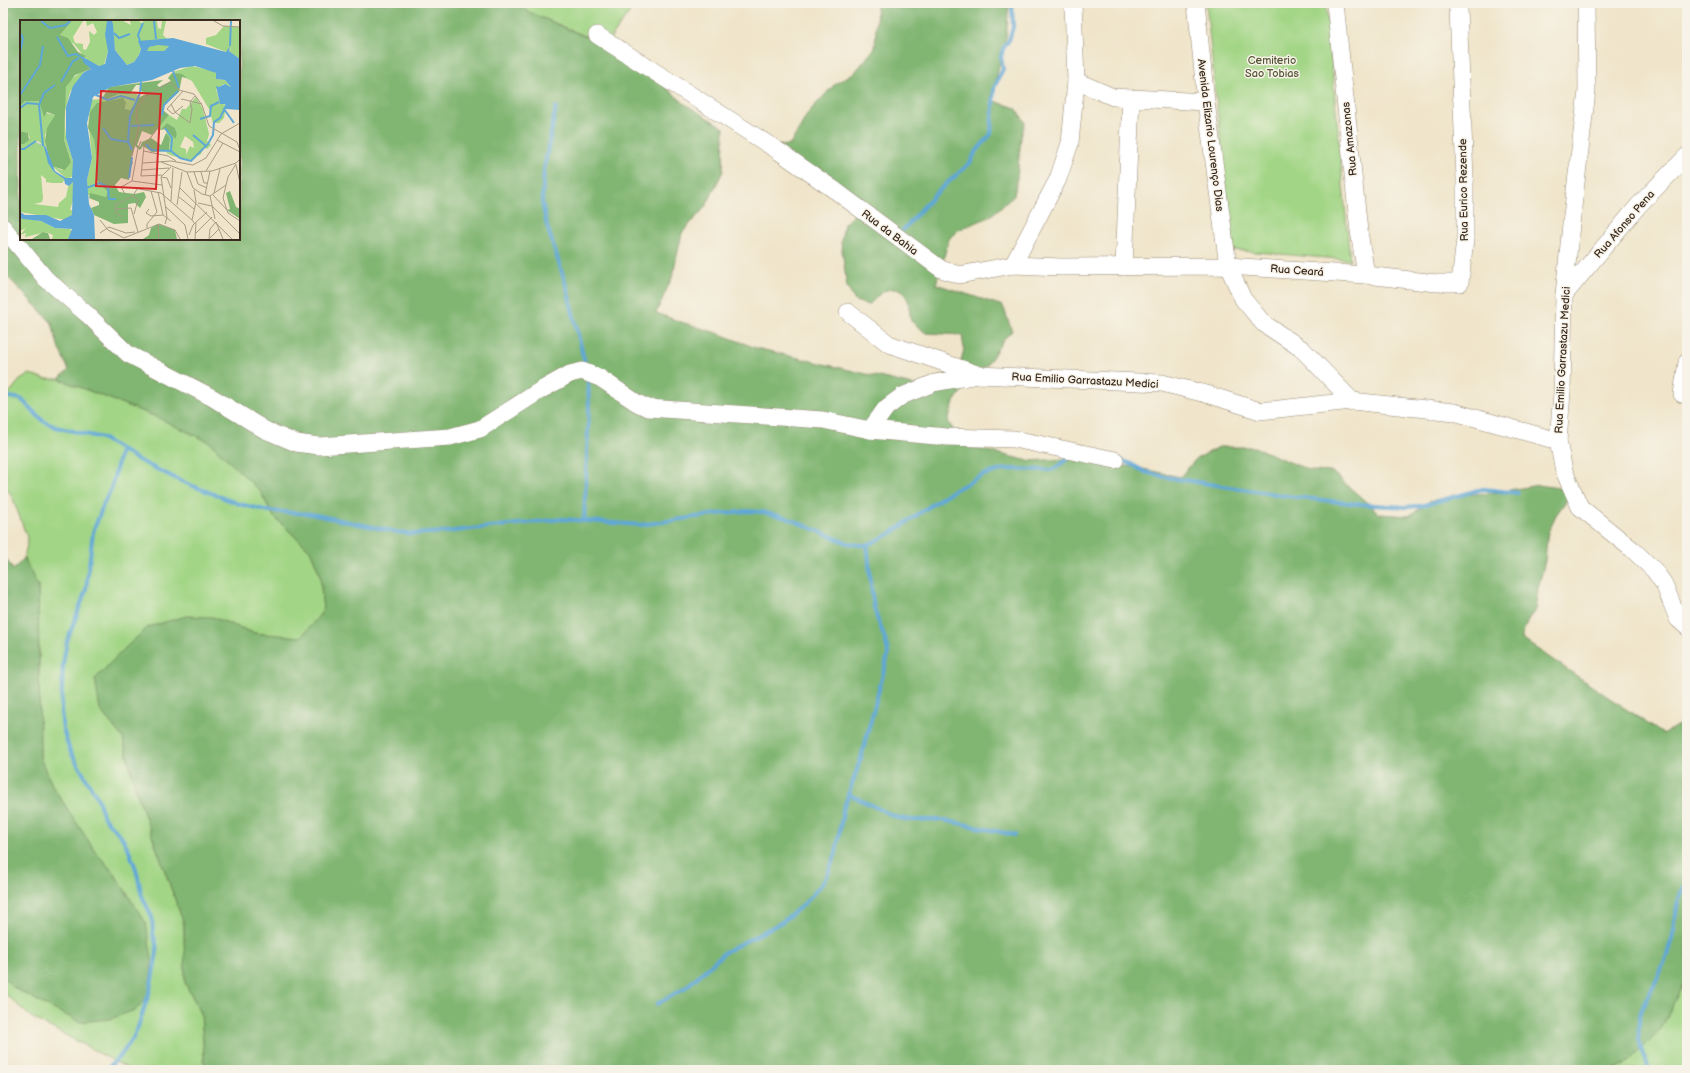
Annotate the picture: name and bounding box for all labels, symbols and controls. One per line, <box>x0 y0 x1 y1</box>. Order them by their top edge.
inset map <box>20 20 240 240</box>
park label: Cemiterio Sao Tobias <box>1245 54 1300 80</box>
street label: Avenida Elizario Lourenço Dias <box>1195 58 1226 213</box>
street label: Rua Amazonas <box>1339 101 1360 177</box>
street label: Rua Eurico Rezende <box>1456 138 1471 242</box>
street label: Rua Afonso Pena <box>1591 188 1657 261</box>
street label: Rua da Bahia <box>859 207 920 258</box>
street label: Rua Ceará <box>1270 262 1324 279</box>
street label: Rua Emilio Garrastazu Medici <box>1552 286 1573 434</box>
street label: Rua Emilio Garrastazu Medici <box>1011 370 1159 391</box>

